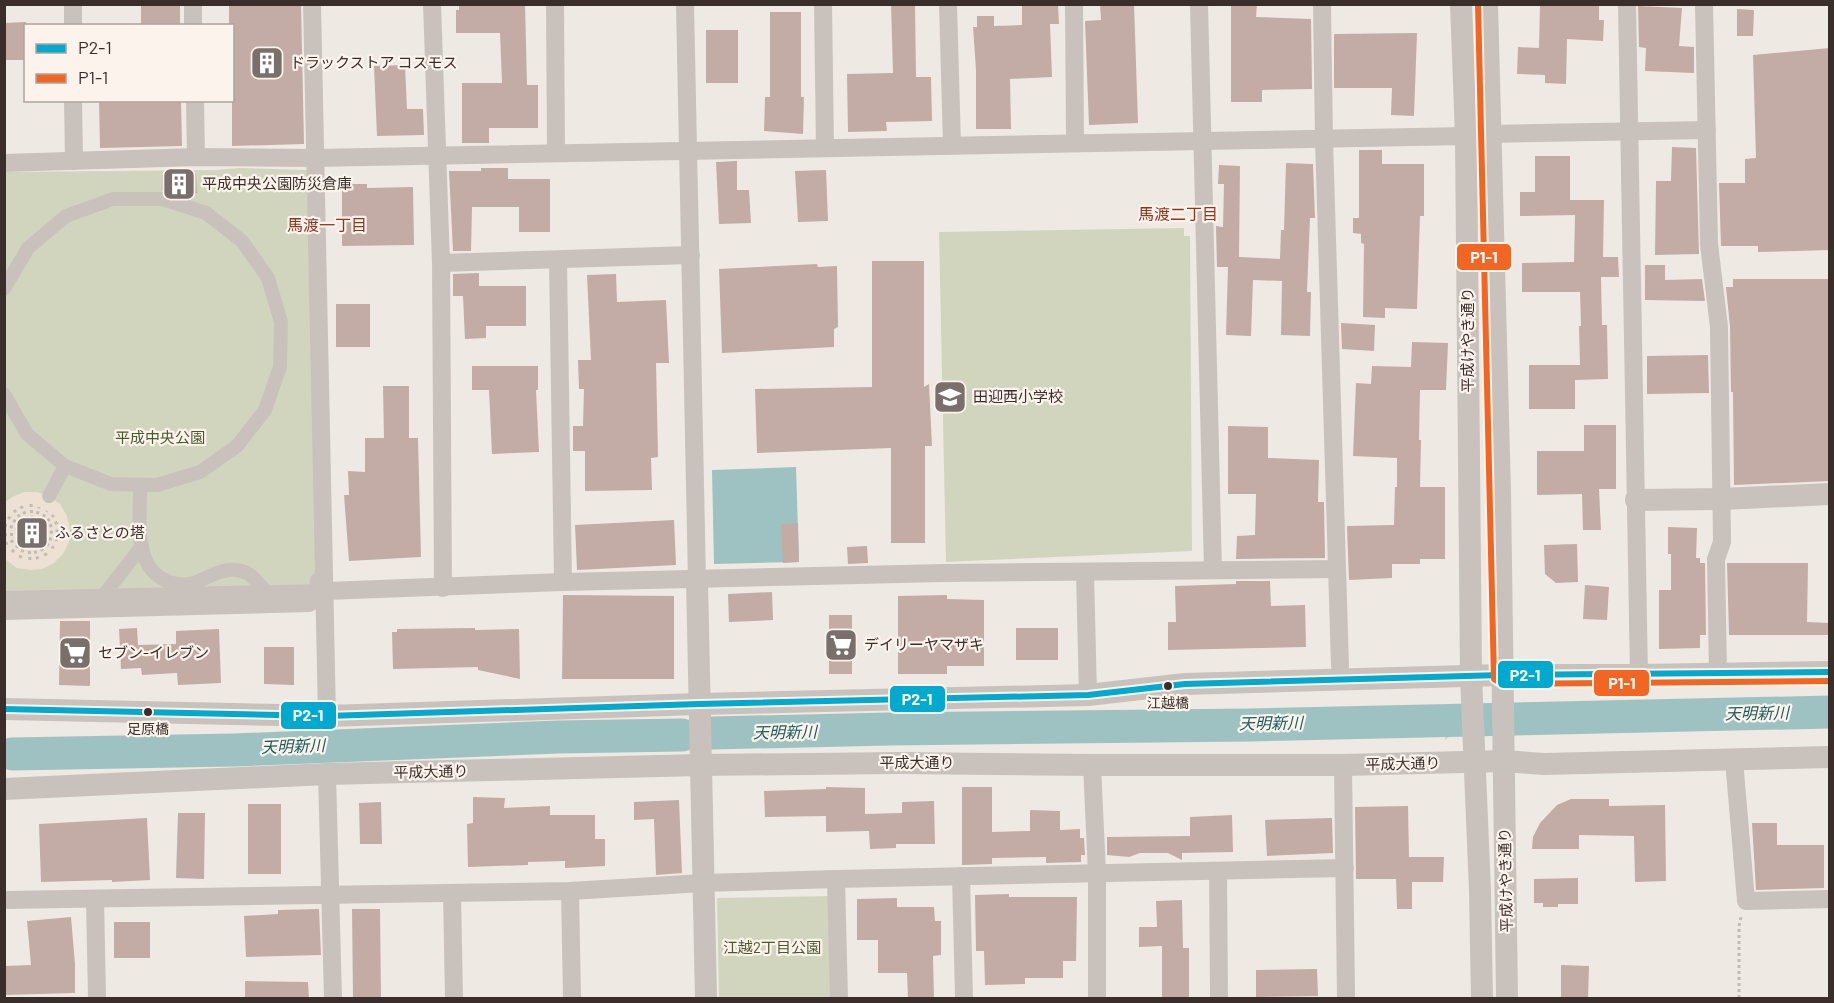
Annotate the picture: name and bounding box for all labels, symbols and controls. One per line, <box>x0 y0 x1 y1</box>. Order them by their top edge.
legend <box>24 24 234 102</box>
text: P2-1 <box>78 36 112 58</box>
building icon: ドラックストア コスモス <box>249 45 285 81</box>
place label: ドラックストア コスモス <box>290 53 458 71</box>
text: P1-1 <box>78 66 108 88</box>
building icon: 平成中央公園防災倉庫 <box>161 166 197 202</box>
place label: 平成中央公園防災倉庫 <box>202 174 352 192</box>
district label: 馬渡二丁目 <box>1138 204 1218 223</box>
district label: 馬渡一丁目 <box>287 215 367 234</box>
line badge: P1-1 <box>1456 243 1512 271</box>
text: P1-1 <box>1470 247 1498 266</box>
street label: 平成けやき通り <box>1458 287 1476 393</box>
school or university icon: 田迎西小学校 <box>932 379 968 415</box>
place label: 田迎西小学校 <box>973 387 1063 405</box>
park label: 平成中央公園 <box>115 428 205 446</box>
building icon: ふるさとの塔 <box>14 515 50 551</box>
place label: ふるさとの塔 <box>55 523 145 541</box>
supermarket icon: デイリーヤマザキ <box>823 627 859 663</box>
supermarket icon: セブン-イレブン <box>57 635 93 671</box>
place label: デイリーヤマザキ <box>864 635 984 653</box>
place label: セブン-イレブン <box>98 643 209 661</box>
line badge: P2-1 <box>1497 660 1554 689</box>
text: P2-1 <box>1510 665 1540 684</box>
line badge: P1-1 <box>1593 669 1650 697</box>
text: P1-1 <box>1608 673 1636 692</box>
marker: 江越橋 <box>1162 680 1174 692</box>
line badge: P2-1 <box>889 685 946 713</box>
text: P2-1 <box>902 689 932 708</box>
place label: 江越橋 <box>1147 694 1189 711</box>
line badge: P2-1 <box>280 701 337 730</box>
water label: 天明新川 <box>1725 702 1791 723</box>
text: P2-1 <box>293 705 323 724</box>
marker: 足原橋 <box>142 706 154 718</box>
water label: 天明新川 <box>1239 712 1305 733</box>
place label: 足原橋 <box>127 720 169 737</box>
water label: 天明新川 <box>753 721 819 742</box>
water label: 天明新川 <box>261 735 327 756</box>
street label: 平成大通り <box>879 753 955 771</box>
street label: 平成大通り <box>1365 753 1441 773</box>
street label: 平成大通り <box>393 761 469 781</box>
street label: 平成けやき通り <box>1495 827 1515 933</box>
park label: 江越2丁目公園 <box>723 938 821 956</box>

